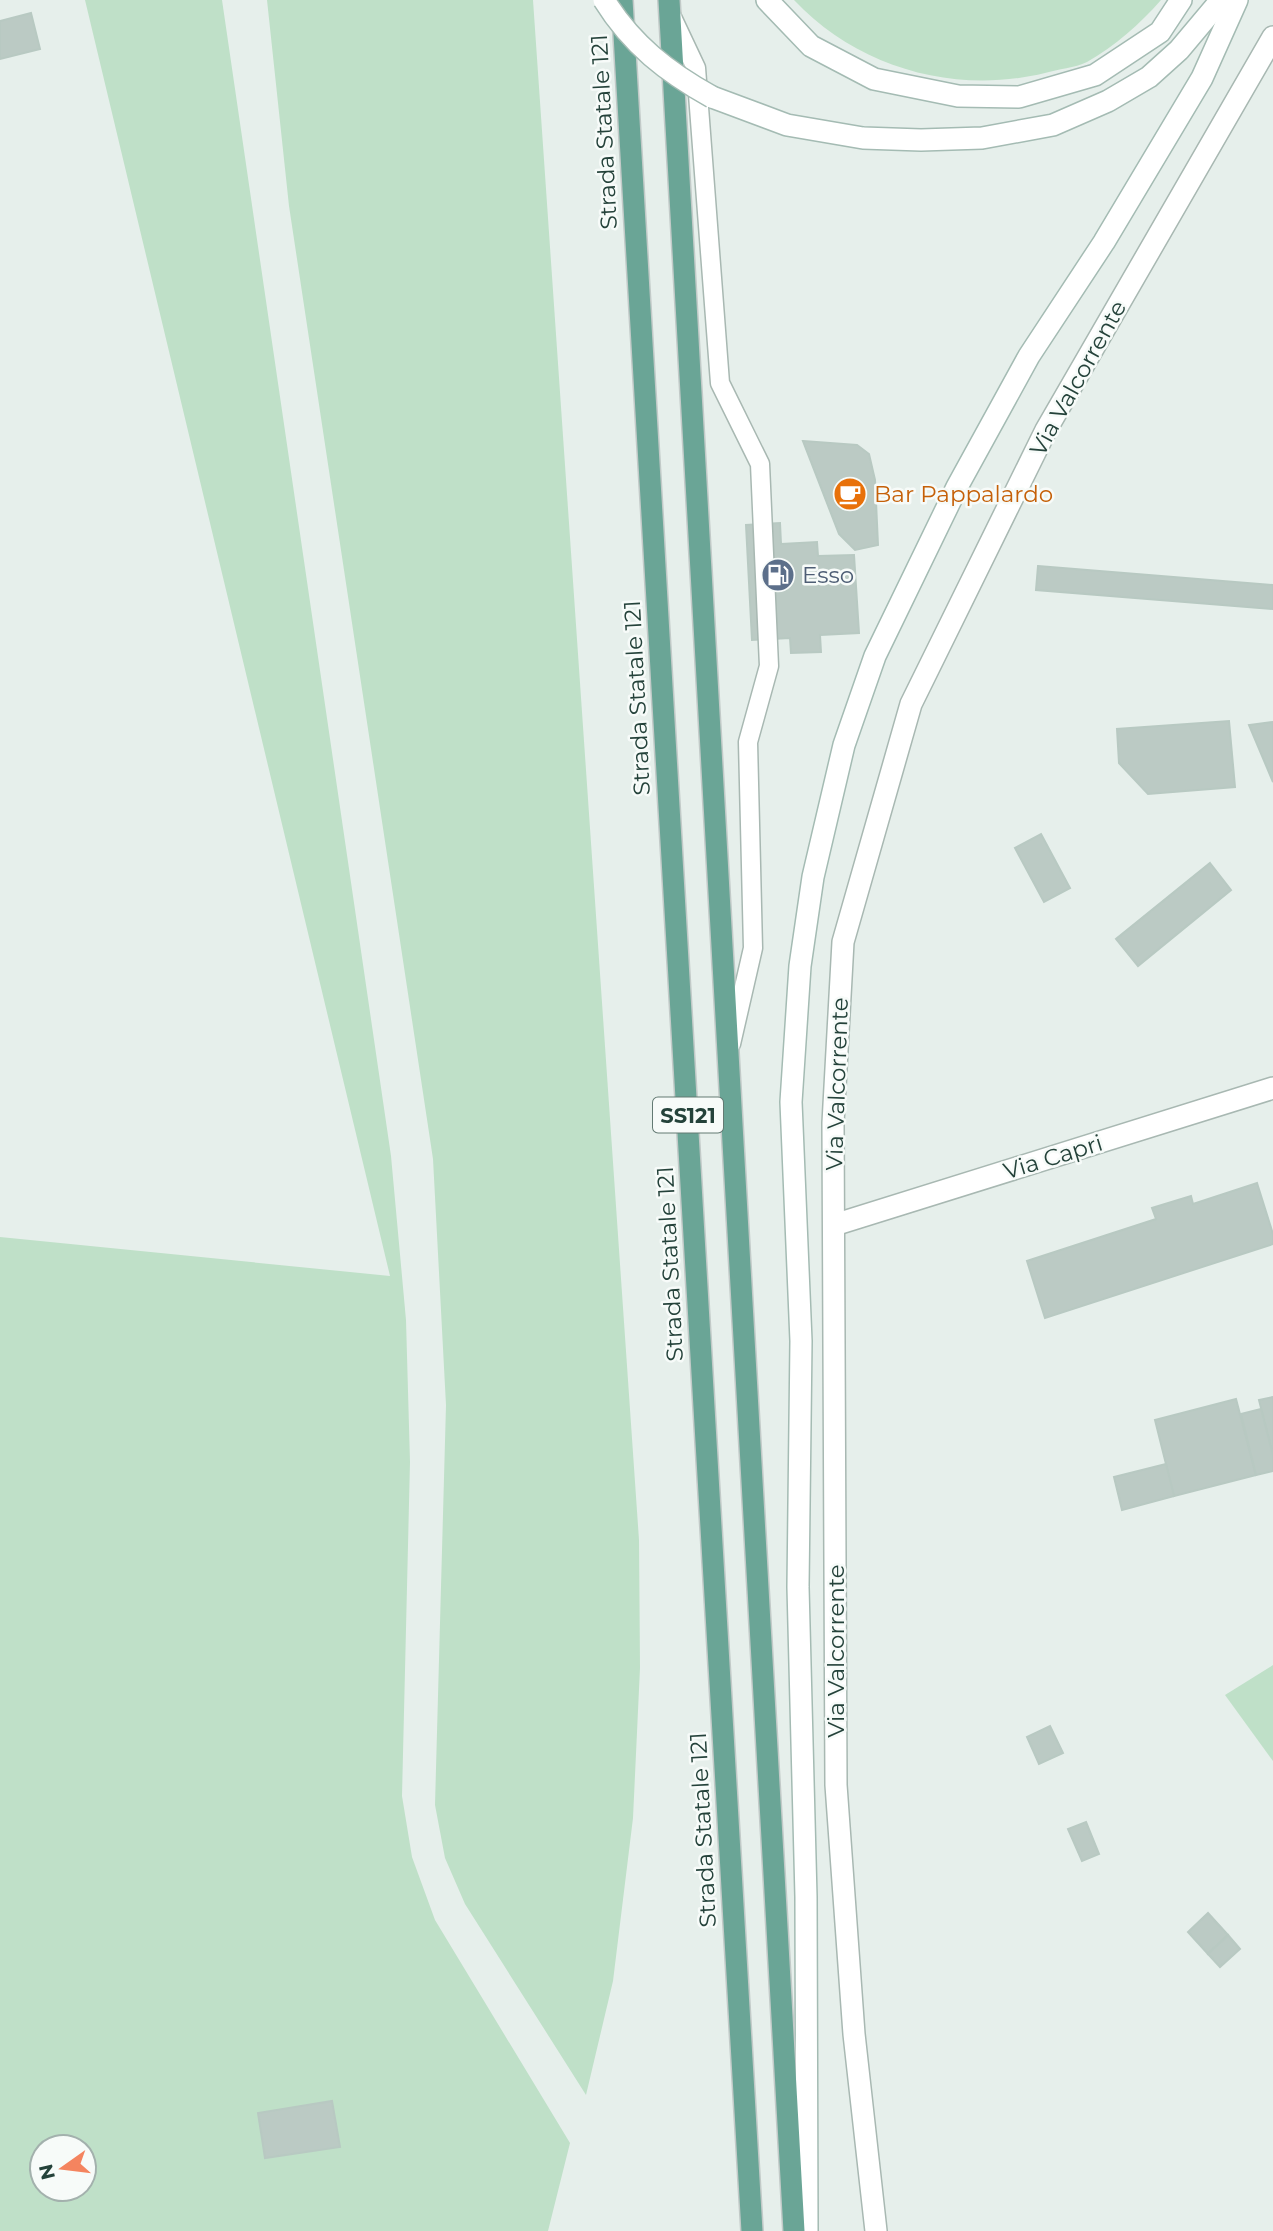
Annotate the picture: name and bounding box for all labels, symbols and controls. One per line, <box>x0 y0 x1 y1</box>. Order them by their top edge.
street label: Strada Statale 121 <box>585 34 623 230</box>
street label: Via Valcorrente <box>1024 295 1132 461</box>
cafe icon: Bar Pappalardo <box>831 475 869 513</box>
place label: Bar Pappalardo <box>874 480 1053 508</box>
fuel station icon: Esso <box>759 556 797 594</box>
place label: Esso <box>802 561 854 589</box>
street label: Strada Statale 121 <box>618 600 656 796</box>
street label: Via Valcorrente <box>820 997 854 1171</box>
road number: SS121 <box>653 1098 723 1132</box>
street label: Via Capri <box>1000 1129 1106 1185</box>
street label: Strada Statale 121 <box>651 1166 689 1362</box>
street label: Via Valcorrente <box>822 1564 850 1738</box>
street label: Strada Statale 121 <box>684 1732 722 1928</box>
north arrow <box>28 2133 98 2203</box>
text: N <box>34 2162 60 2182</box>

